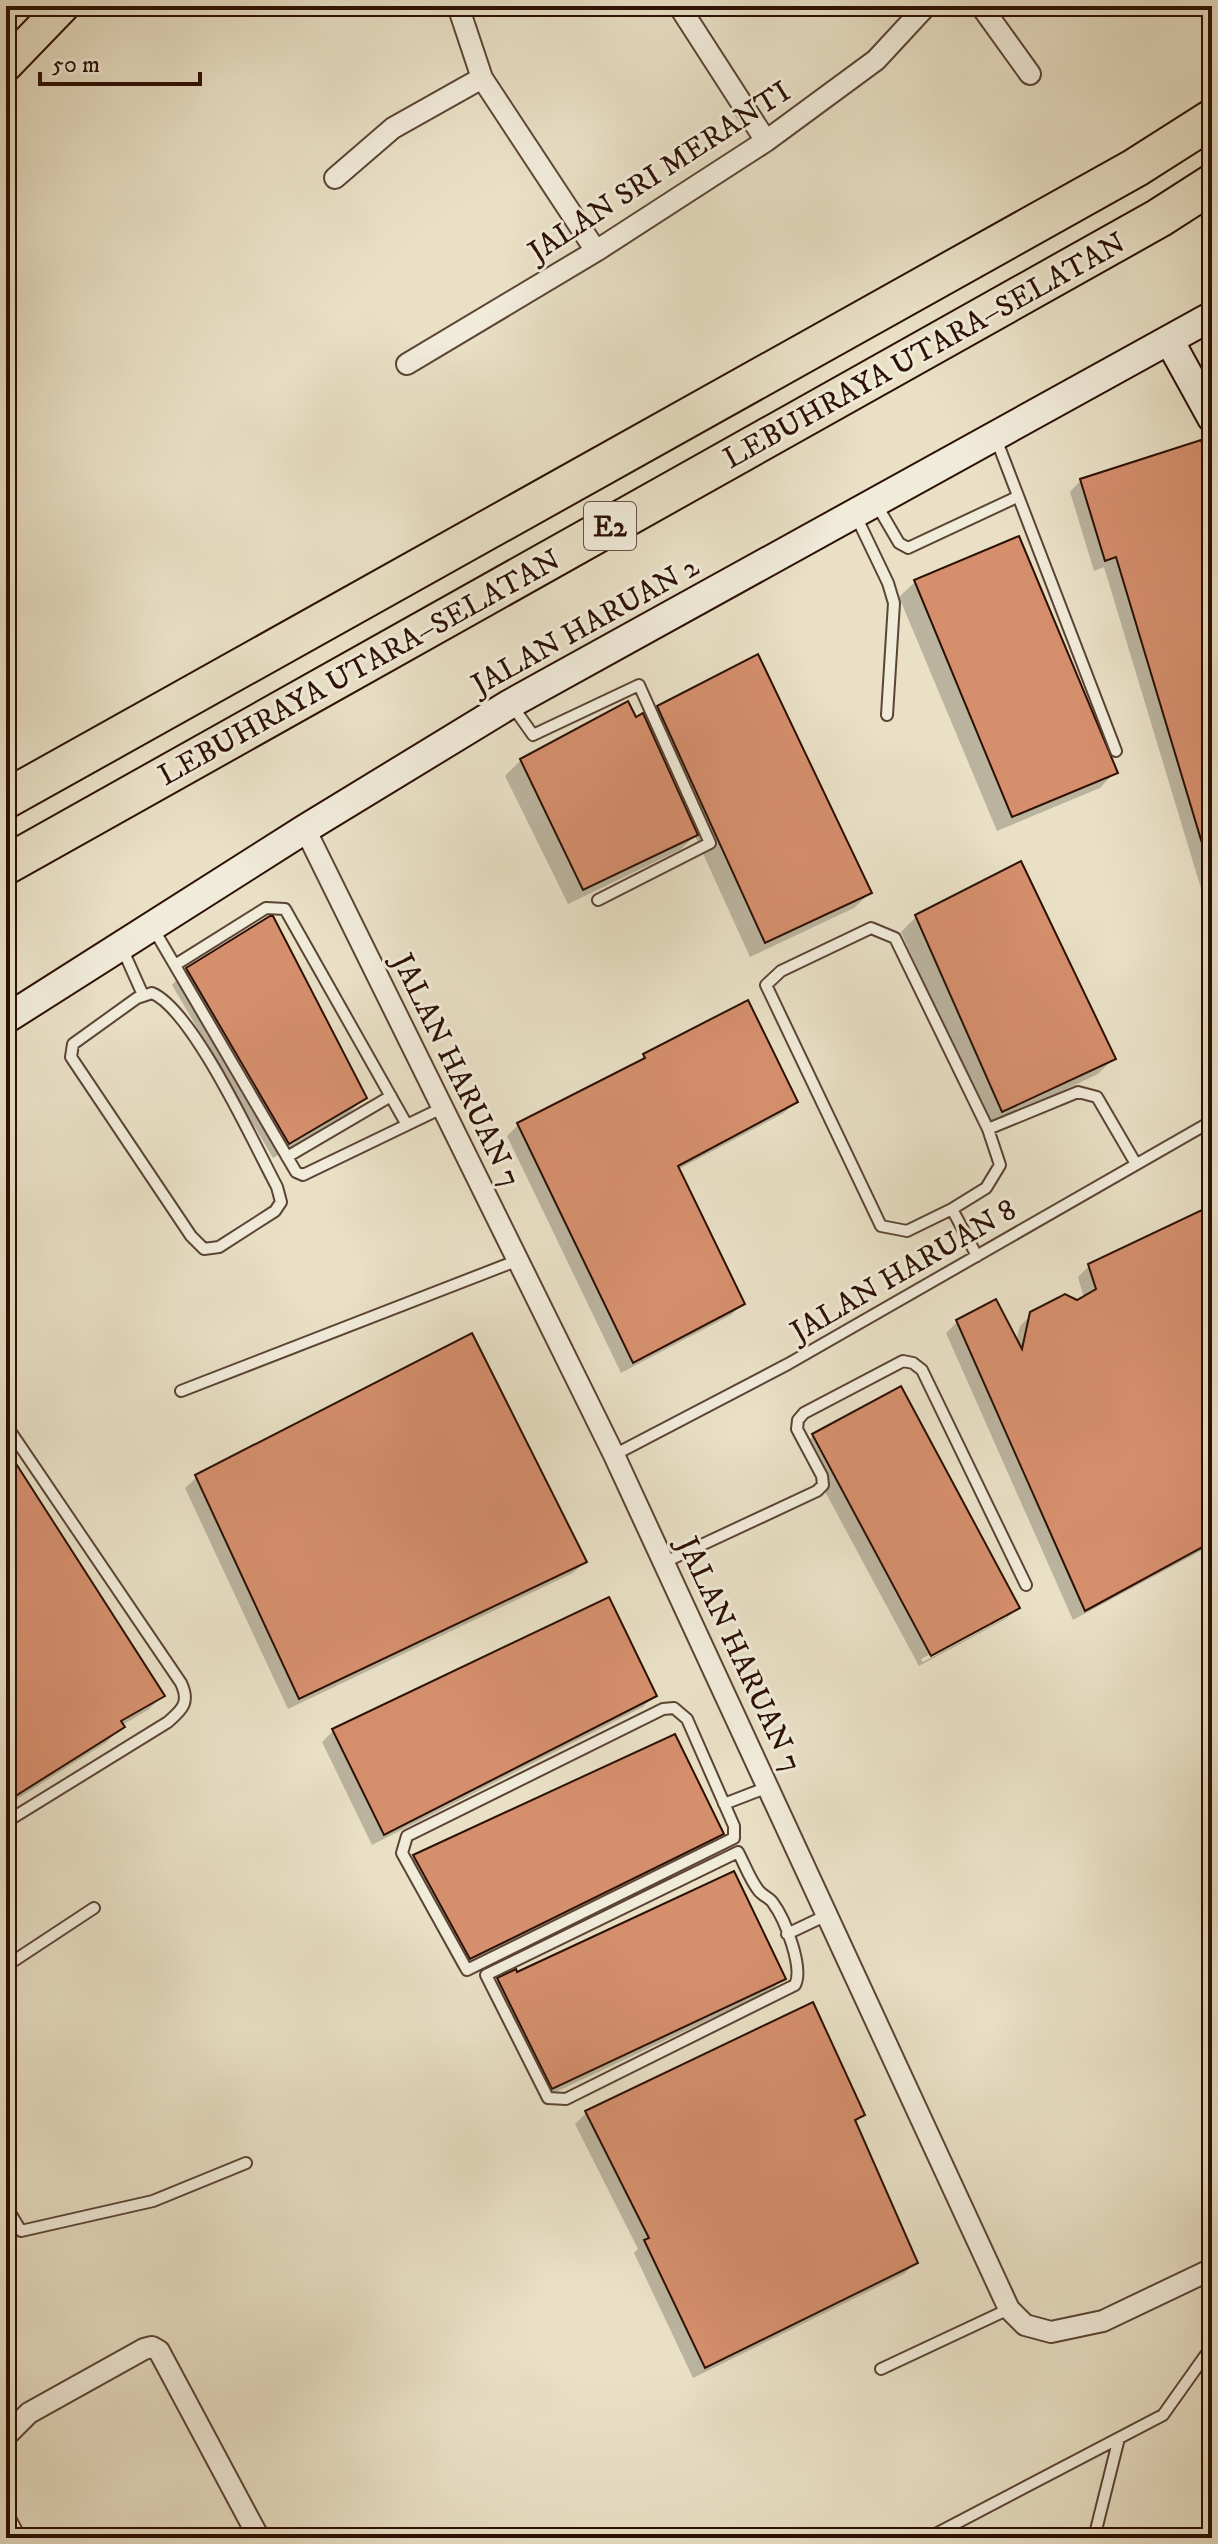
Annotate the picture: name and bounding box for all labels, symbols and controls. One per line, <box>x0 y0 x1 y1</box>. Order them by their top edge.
scale bar <box>40 36 200 86</box>
text: 50 m <box>52 50 100 80</box>
street label: JALAN SRI MERANTI <box>519 74 798 272</box>
street label: LEBUHRAYA UTARA–SELATAN <box>717 225 1132 478</box>
road number: E2 <box>584 502 636 550</box>
street label: LEBUHRAYA UTARA–SELATAN <box>152 542 567 795</box>
street label: JALAN HARUAN 2 <box>463 548 706 706</box>
street label: JALAN HARUAN 7 <box>382 945 528 1193</box>
street label: JALAN HARUAN 8 <box>782 1192 1023 1352</box>
street label: JALAN HARUAN 7 <box>667 1529 809 1778</box>

